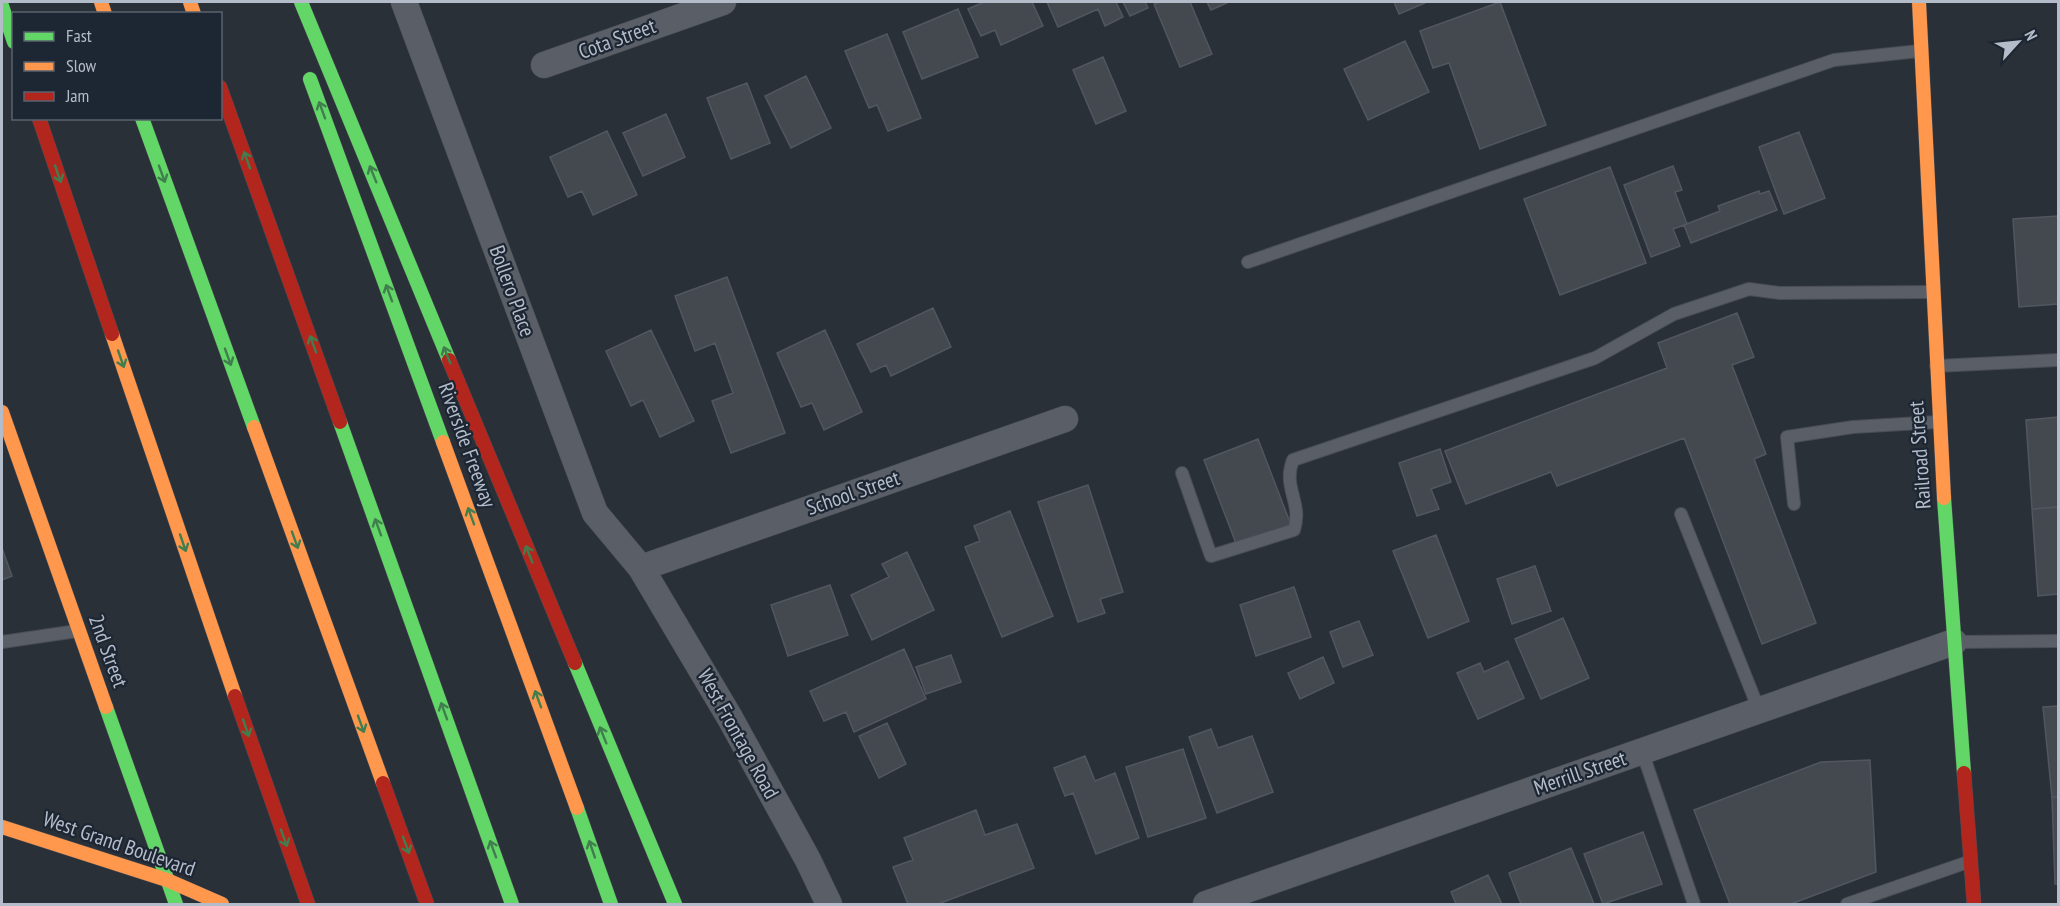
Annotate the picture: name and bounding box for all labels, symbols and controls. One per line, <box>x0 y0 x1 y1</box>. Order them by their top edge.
legend <box>12 12 222 120</box>
street label: Cota Street <box>575 12 659 65</box>
north arrow <box>1988 12 2048 72</box>
text: Fast <box>66 24 92 47</box>
text: N <box>2020 27 2042 44</box>
text: Slow <box>66 54 97 77</box>
text: Jam <box>65 84 89 107</box>
one-way arrow <box>315 101 326 120</box>
one-way arrow <box>240 151 251 170</box>
one-way arrow <box>54 164 65 183</box>
one-way arrow <box>157 164 168 183</box>
one-way arrow <box>367 166 378 184</box>
street label: Bollero Place <box>483 241 541 340</box>
one-way arrow <box>383 284 394 303</box>
one-way arrow <box>306 335 317 354</box>
one-way arrow <box>441 346 452 364</box>
one-way arrow <box>223 347 234 366</box>
one-way arrow <box>116 349 127 368</box>
street label: Riverside Freeway <box>432 379 503 511</box>
street label: Railroad Street <box>1902 400 1937 510</box>
street label: School Street <box>803 464 903 521</box>
one-way arrow <box>464 507 475 525</box>
one-way arrow <box>372 519 383 537</box>
one-way arrow <box>290 530 301 549</box>
one-way arrow <box>178 533 189 552</box>
one-way arrow <box>523 546 534 564</box>
street label: 2nd Street <box>83 611 134 691</box>
street label: West Frontage Road <box>692 664 785 803</box>
one-way arrow <box>532 690 543 708</box>
one-way arrow <box>437 702 448 721</box>
one-way arrow <box>357 714 368 732</box>
one-way arrow <box>241 718 252 737</box>
one-way arrow <box>597 726 608 744</box>
street label: Merrill Street <box>1530 744 1630 801</box>
street label: West Grand Boulevard <box>39 805 199 882</box>
one-way arrow <box>280 828 291 847</box>
one-way arrow <box>401 835 412 854</box>
one-way arrow <box>486 840 497 859</box>
one-way arrow <box>585 840 596 859</box>

